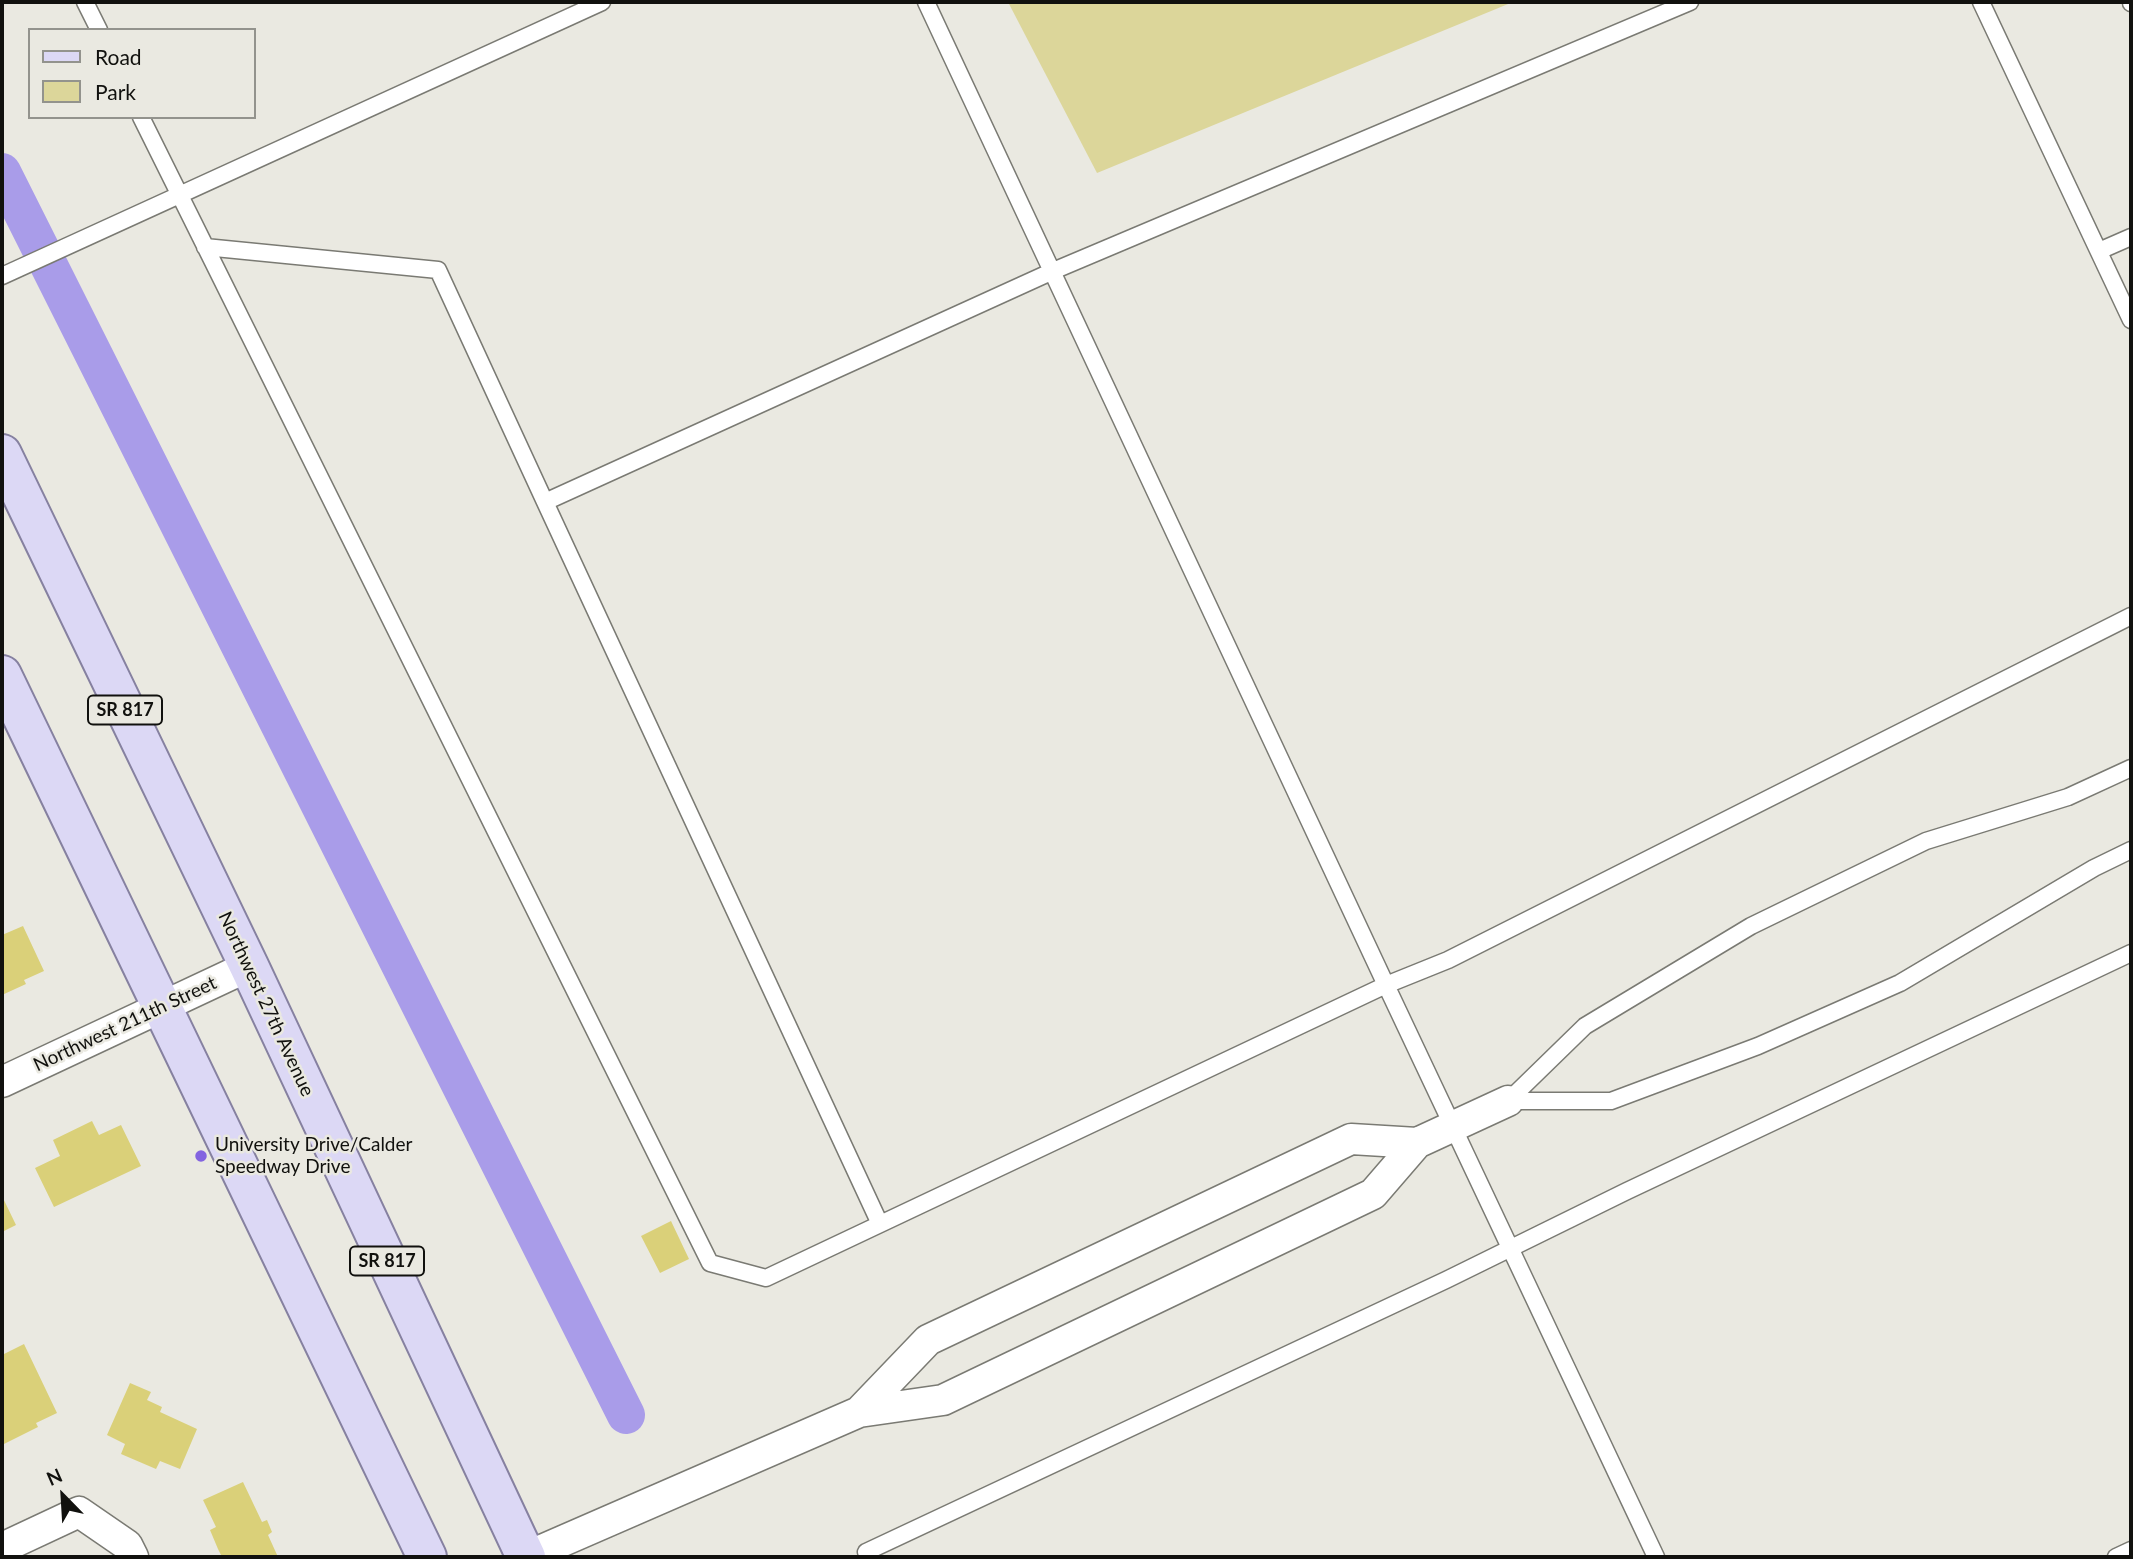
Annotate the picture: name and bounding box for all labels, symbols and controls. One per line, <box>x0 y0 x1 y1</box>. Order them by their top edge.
legend <box>28 28 256 119</box>
text: Road <box>95 44 142 69</box>
text: Park <box>95 79 136 104</box>
road number: SR 817 <box>88 696 162 724</box>
street label: Northwest 27th Avenue <box>213 908 319 1100</box>
street label: Northwest 211th Street <box>30 972 220 1076</box>
place label: University Drive/Calder Speedway Drive <box>215 1134 412 1178</box>
marker: University Drive/Calder Speedway Drive <box>193 1148 209 1164</box>
road number: SR 817 <box>350 1246 424 1276</box>
north arrow <box>28 1461 98 1531</box>
text: N <box>43 1463 66 1490</box>

